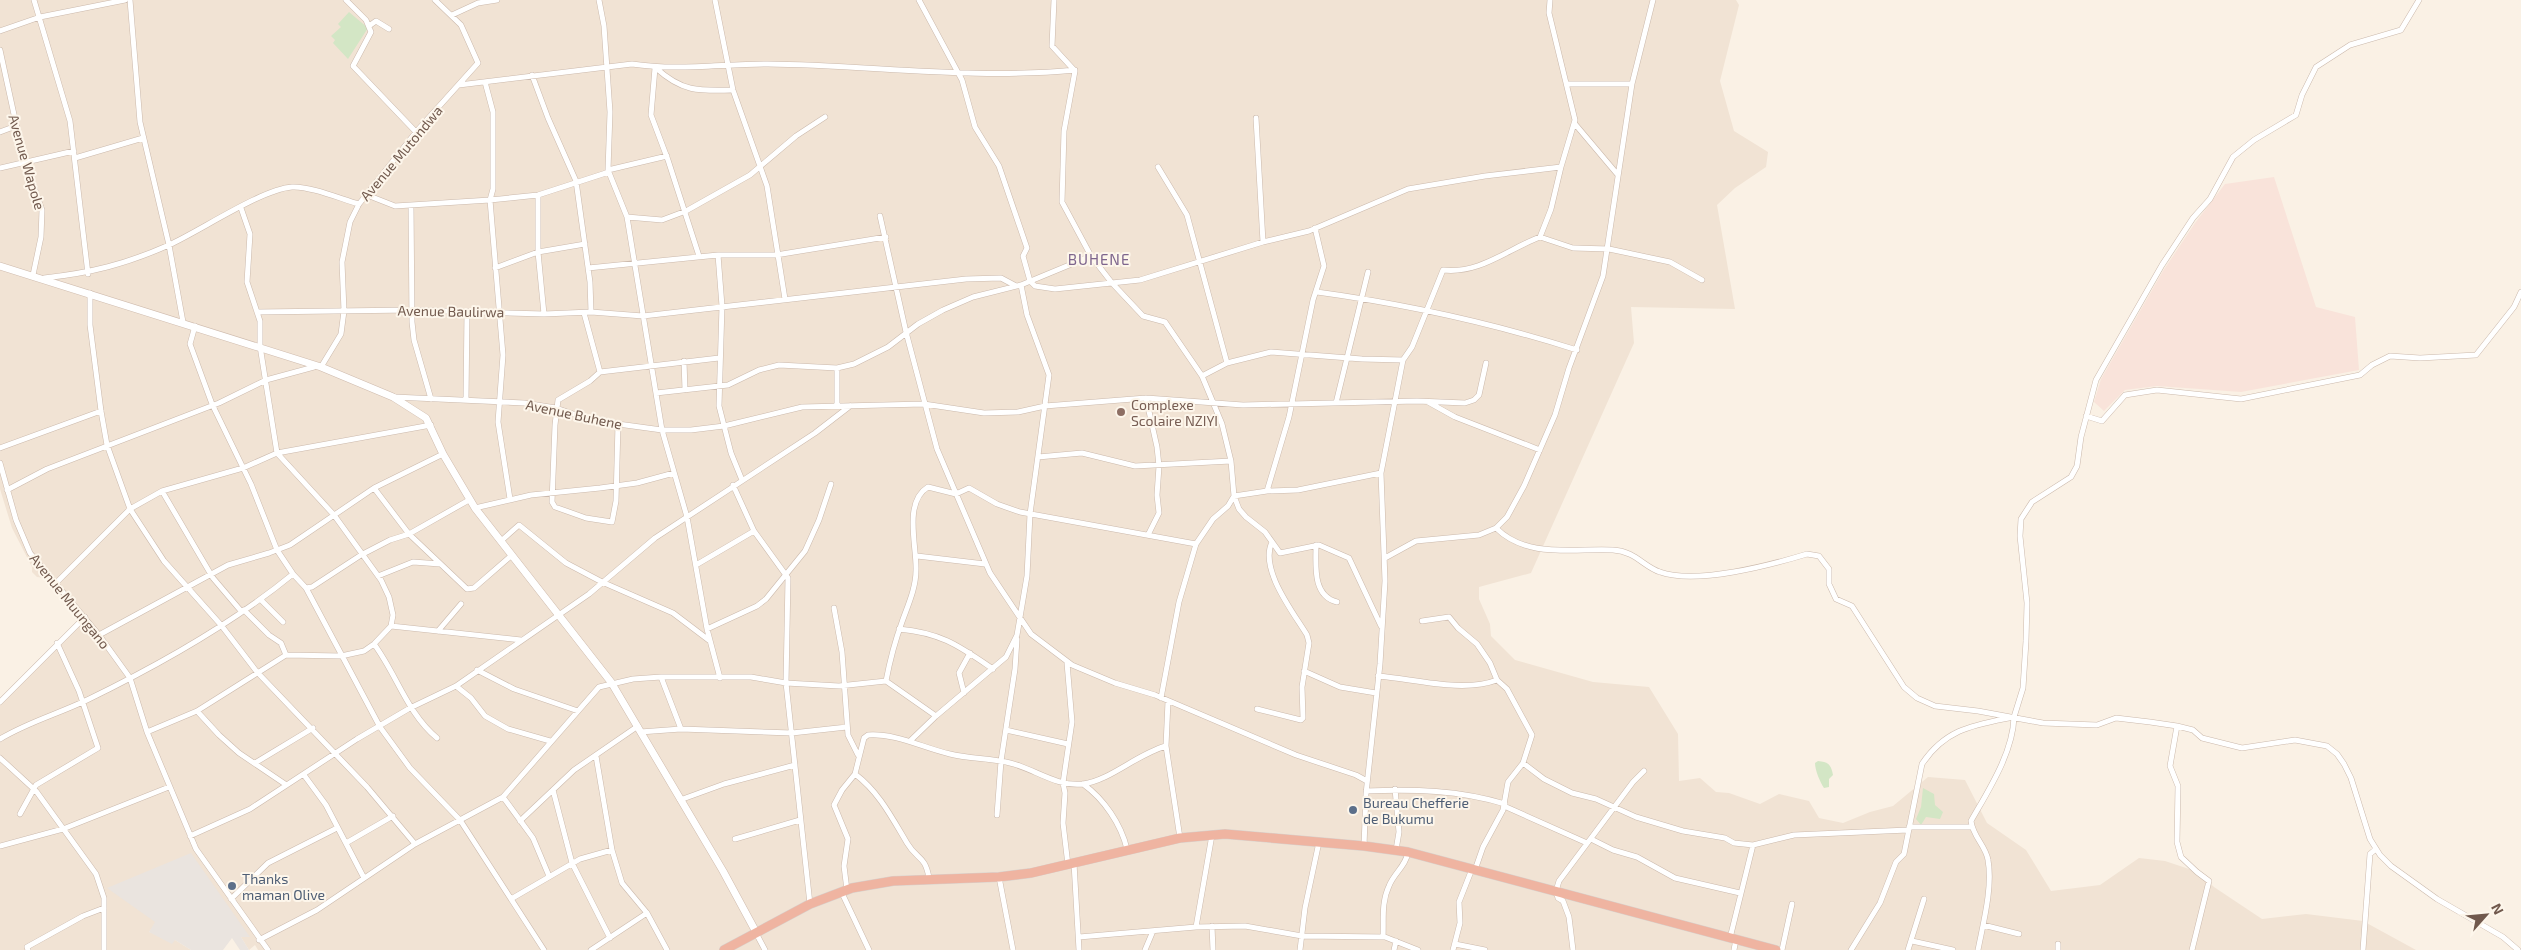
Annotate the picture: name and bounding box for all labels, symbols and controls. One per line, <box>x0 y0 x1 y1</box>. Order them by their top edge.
street label: Avenue Mutondwa <box>356 102 446 204</box>
street label: Avenue Wapole <box>5 112 49 212</box>
district label: BUHENE <box>1068 250 1130 268</box>
street label: Avenue Baulirwa <box>397 302 505 320</box>
street label: Avenue Buhene <box>524 395 624 433</box>
place label: Complexe Scolaire NZIYI <box>1131 396 1218 429</box>
marker: Complexe Scolaire NZIYI <box>1115 406 1127 418</box>
street label: Avenue Muungano <box>26 550 114 652</box>
place label: Bureau Chefferie de Bukumu <box>1363 794 1469 827</box>
marker: Bureau Chefferie de Bukumu <box>1347 804 1359 816</box>
place label: Thanks maman Olive <box>242 870 325 903</box>
marker: Thanks maman Olive <box>226 880 238 892</box>
north arrow <box>2461 890 2511 940</box>
text: N <box>2488 901 2508 917</box>

